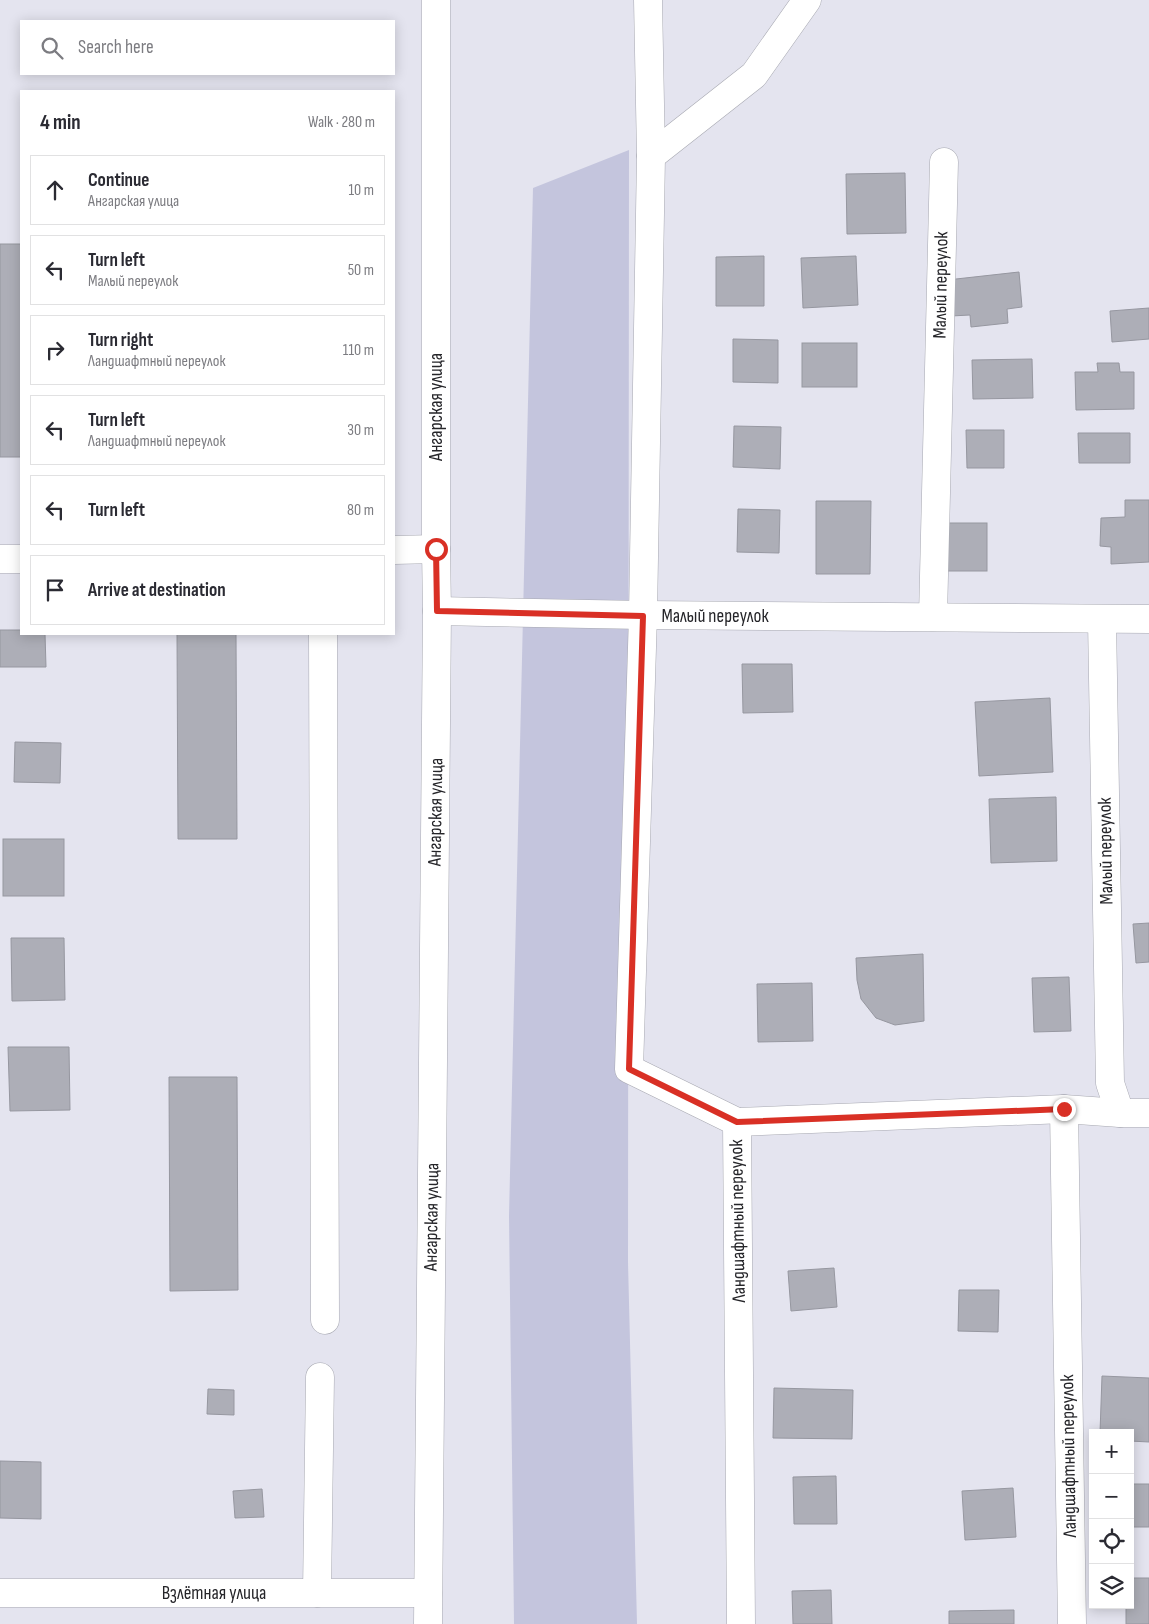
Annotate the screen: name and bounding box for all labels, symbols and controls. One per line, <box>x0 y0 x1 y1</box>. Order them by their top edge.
search box <box>20 20 395 75</box>
icon: search <box>38 34 66 62</box>
text: Search here <box>78 36 154 59</box>
text: 4 min <box>40 110 81 135</box>
text: Walk · 280 m <box>308 113 375 132</box>
text: Continue <box>88 169 149 192</box>
icon: ahead <box>41 176 69 204</box>
text: 10 m <box>348 181 374 200</box>
text: Ангарская улица <box>88 192 179 211</box>
street label: Малый переулок <box>929 230 953 339</box>
text: Turn left <box>88 249 145 272</box>
icon: left <box>41 256 69 284</box>
text: 50 m <box>348 261 374 280</box>
text: Малый переулок <box>88 272 178 291</box>
text: Turn right <box>88 329 153 352</box>
icon: right <box>41 336 69 364</box>
text: 110 m <box>343 341 374 360</box>
text: Ландшафтный переулок <box>88 352 225 371</box>
street label: Ангарская улица <box>425 353 448 462</box>
text: Turn left <box>88 409 145 432</box>
icon: left <box>41 416 69 444</box>
text: 30 m <box>347 421 374 440</box>
text: Ландшафтный переулок <box>88 432 225 451</box>
icon: left <box>41 496 69 524</box>
text: Turn left <box>88 499 145 522</box>
text: 80 m <box>347 501 374 520</box>
route start <box>425 538 448 561</box>
icon: arrive <box>41 576 69 604</box>
text: Arrive at destination <box>88 579 226 602</box>
street label: Малый переулок <box>661 605 769 628</box>
street label: Ангарская улица <box>424 758 448 867</box>
street label: Малый переулок <box>1094 796 1118 905</box>
route end <box>1053 1098 1076 1121</box>
street label: Ландшафтный переулок <box>725 1138 751 1304</box>
street label: Ангарская улица <box>420 1163 444 1272</box>
street label: Ландшафтный переулок <box>1056 1373 1082 1539</box>
map controls <box>1089 1429 1134 1609</box>
button: + <box>1089 1429 1134 1474</box>
button: − <box>1089 1474 1134 1519</box>
button: locate <box>1089 1519 1134 1564</box>
button: layers <box>1089 1564 1134 1609</box>
street label: Взлётная улица <box>162 1582 266 1605</box>

